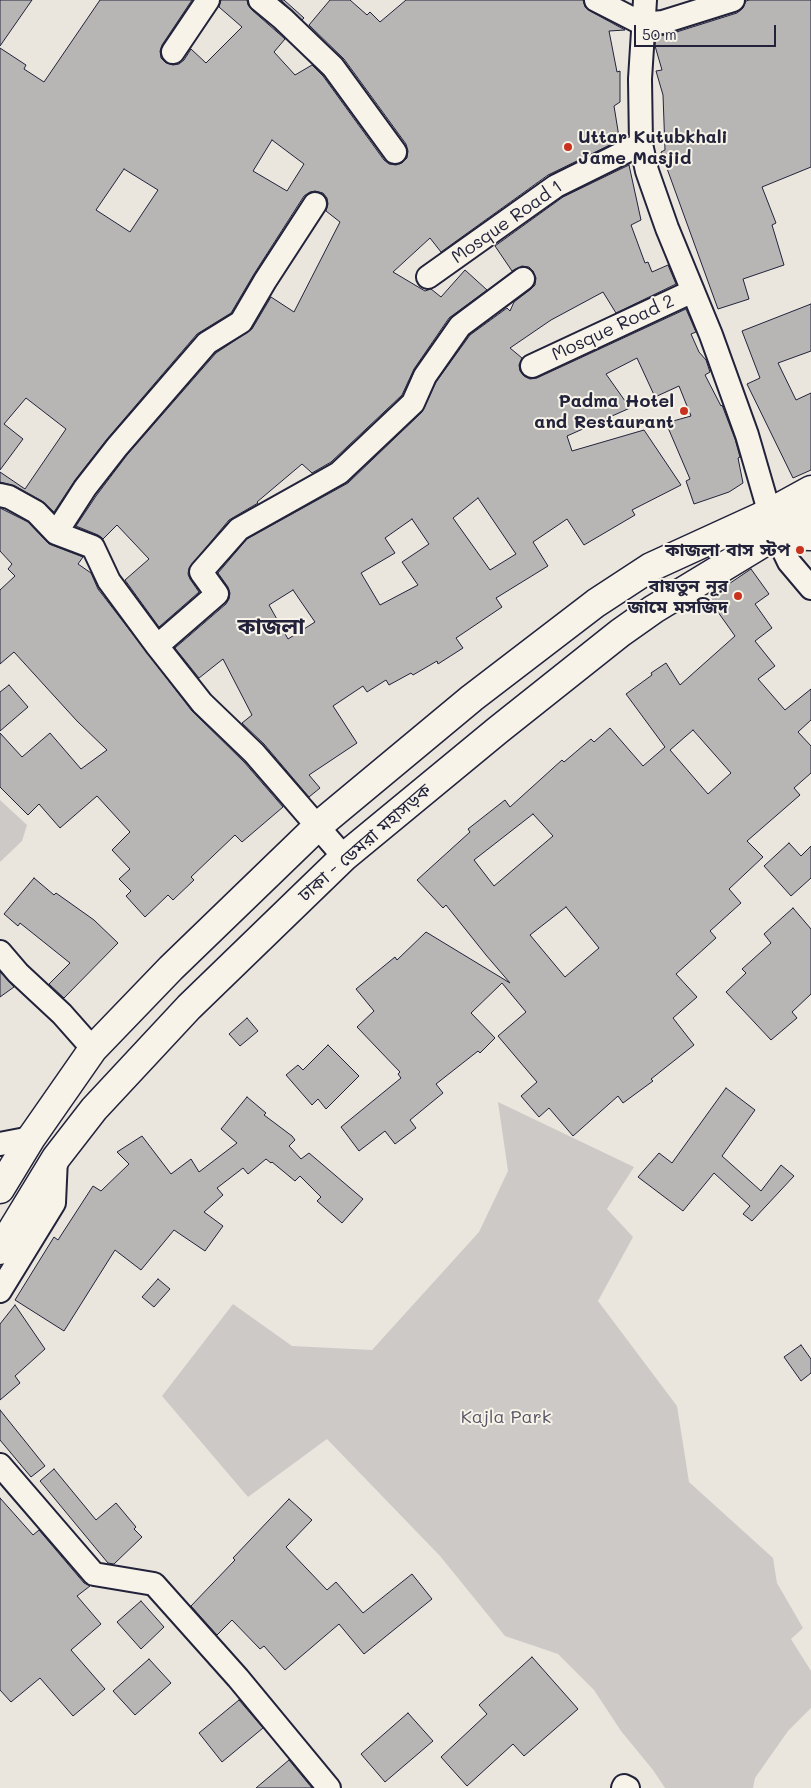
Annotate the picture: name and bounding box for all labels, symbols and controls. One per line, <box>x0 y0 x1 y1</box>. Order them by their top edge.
scale bar <box>636 15 778 47</box>
text: 50 m <box>642 24 677 44</box>
place label: Uttar Kutubkhali Jame Masjid <box>578 126 728 168</box>
marker: Uttar Kutubkhali Jame Masjid <box>562 141 574 153</box>
street label: Mosque Road 1 <box>447 176 567 268</box>
street label: Mosque Road 2 <box>548 290 678 366</box>
place label: Padma Hotel and Restaurant <box>534 390 674 432</box>
marker: Padma Hotel and Restaurant <box>678 405 690 417</box>
place label: কাজলা বাস স্টপ <box>665 539 790 561</box>
marker: কাজলা বাস স্টপ <box>794 544 806 556</box>
place label: বায়তুন নূর জামে মসজিদ <box>627 575 728 618</box>
marker: বায়তুন নূর জামে মসজিদ <box>732 590 744 602</box>
district label: কাজলা <box>238 614 304 640</box>
street label: ঢাকা - ডেমরা মহাসড়ক <box>294 780 436 906</box>
park label: Kajla Park <box>461 1406 551 1428</box>

